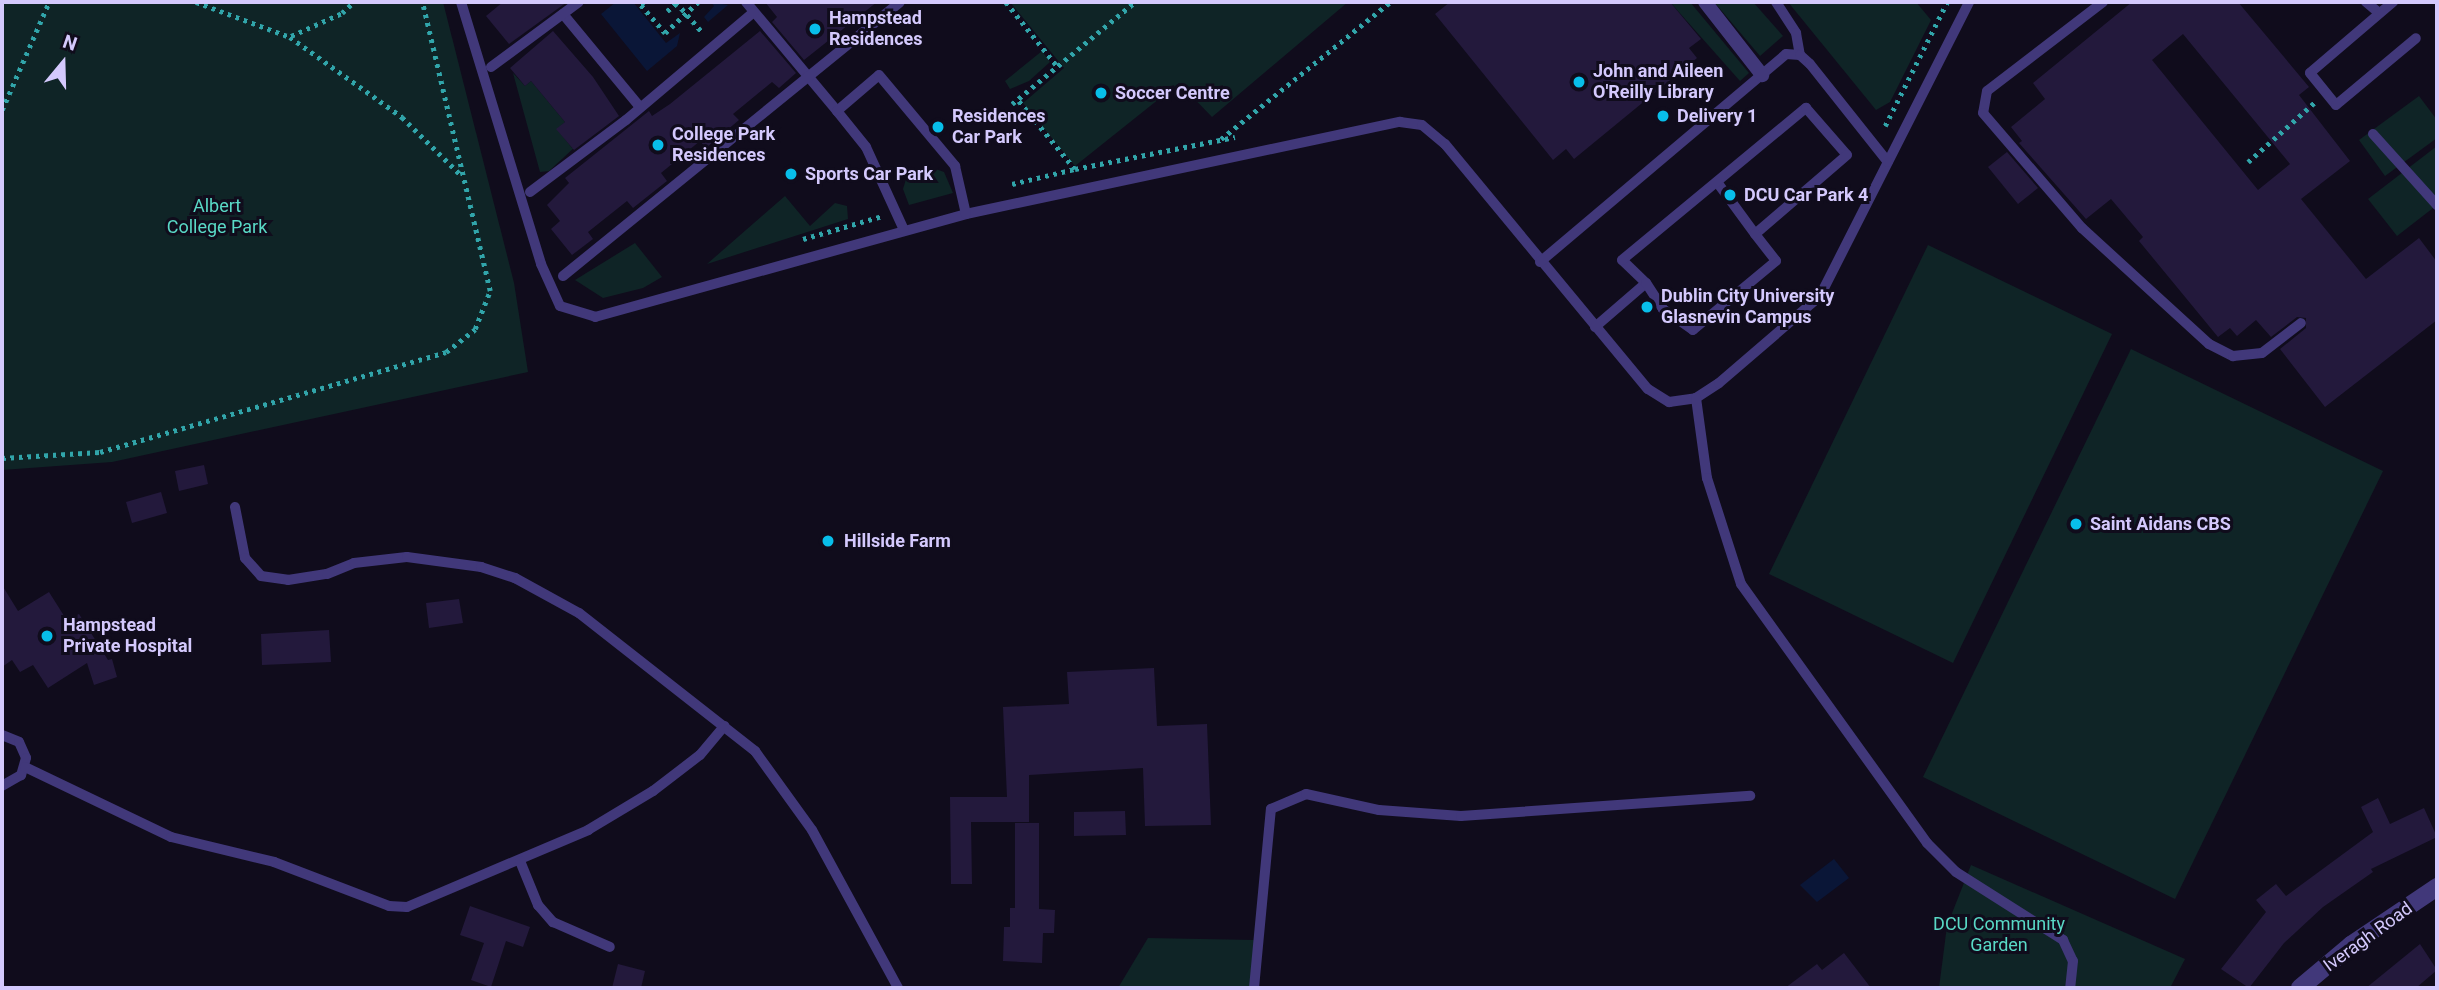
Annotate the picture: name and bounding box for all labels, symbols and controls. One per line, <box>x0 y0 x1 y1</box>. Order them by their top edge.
place label: Hampstead Residences <box>829 8 923 50</box>
marker: Hampstead Residences <box>807 21 823 37</box>
north arrow <box>28 28 98 98</box>
text: N <box>60 30 80 56</box>
place label: John and Aileen O'Reilly Library <box>1593 61 1723 104</box>
marker: John and Aileen O'Reilly Library <box>1571 74 1587 90</box>
place label: Soccer Centre <box>1115 82 1230 104</box>
marker: Soccer Centre <box>1093 85 1109 101</box>
place label: Delivery 1 <box>1677 105 1757 127</box>
place label: Residences Car Park <box>952 106 1046 148</box>
marker: Delivery 1 <box>1655 108 1671 124</box>
marker: Residences Car Park <box>930 119 946 135</box>
place label: College Park Residences <box>672 124 775 166</box>
marker: College Park Residences <box>650 137 666 153</box>
place label: Sports Car Park <box>805 163 933 185</box>
marker: Sports Car Park <box>783 166 799 182</box>
place label: DCU Car Park 4 <box>1744 184 1868 206</box>
marker: DCU Car Park 4 <box>1722 187 1738 203</box>
park label: Albert College Park <box>167 196 267 238</box>
place label: Dublin City University Glasnevin Campus <box>1661 286 1834 328</box>
marker: Dublin City University Glasnevin Campus <box>1639 299 1655 315</box>
place label: Saint Aidans CBS <box>2090 513 2231 535</box>
marker: Saint Aidans CBS <box>2068 516 2084 532</box>
place label: Hillside Farm <box>844 530 951 552</box>
marker: Hillside Farm <box>818 531 838 551</box>
place label: Hampstead Private Hospital <box>63 615 192 658</box>
marker: Hampstead Private Hospital <box>37 626 57 646</box>
street label: Iveragh Road <box>2319 898 2417 976</box>
park label: DCU Community Garden <box>1933 914 2065 956</box>

